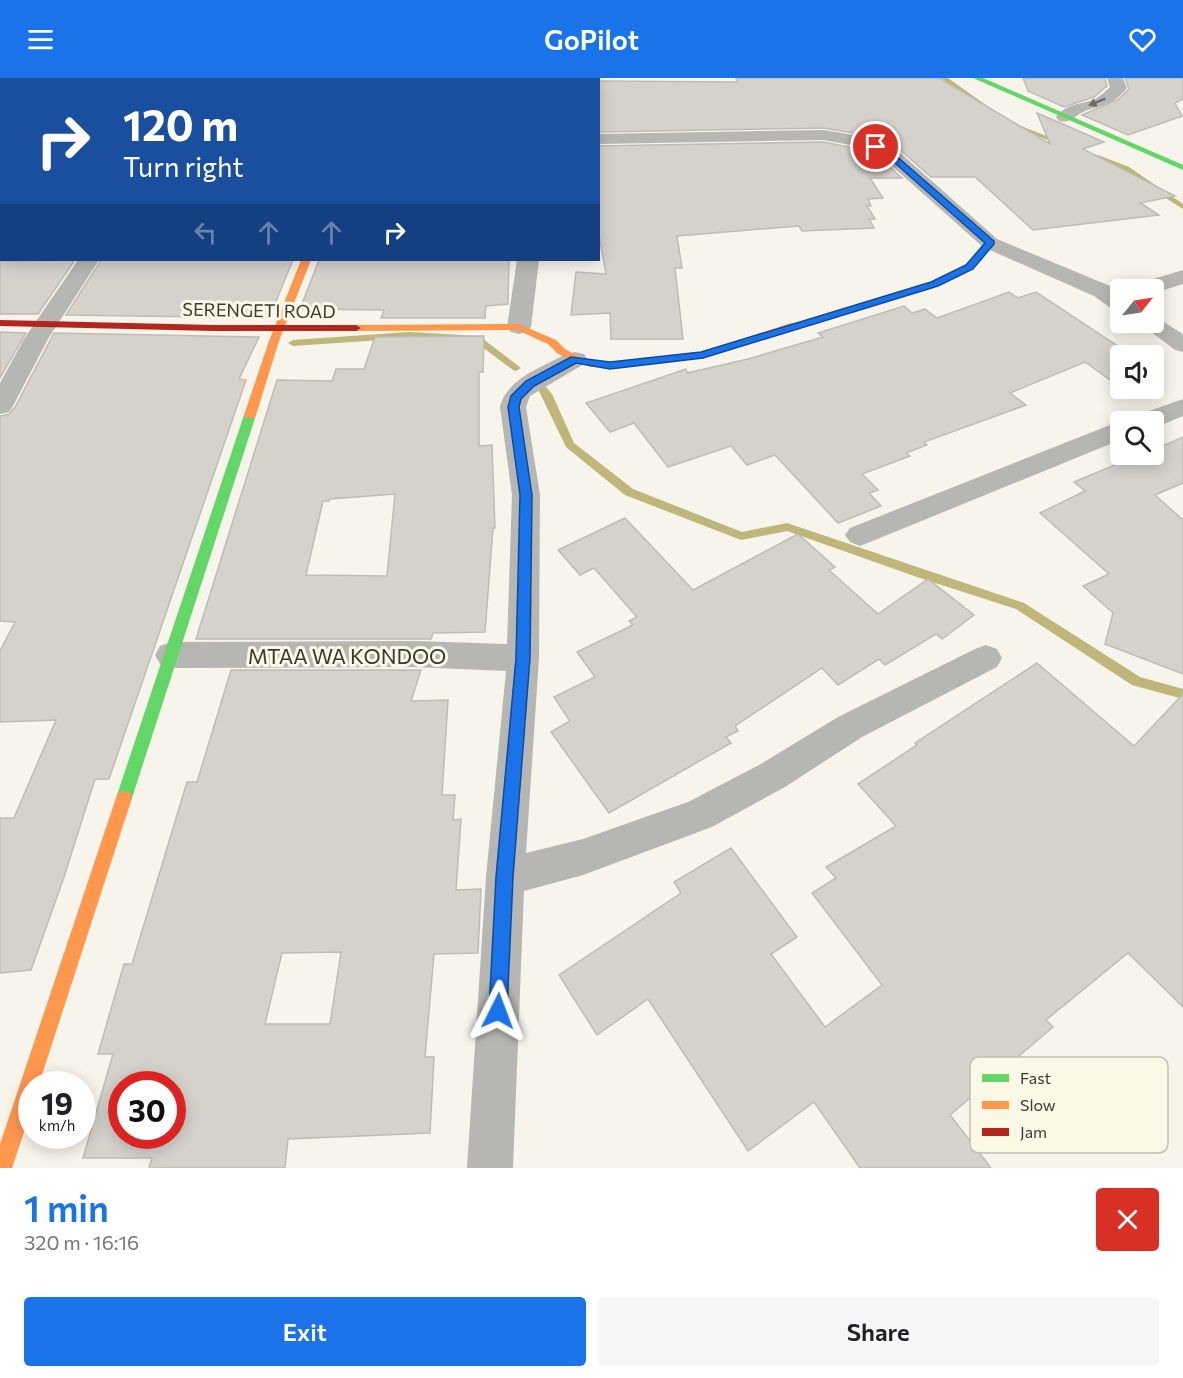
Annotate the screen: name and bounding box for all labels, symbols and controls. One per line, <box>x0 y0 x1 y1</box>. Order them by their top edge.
icon: menu <box>24 23 57 56</box>
text: GoPilot <box>544 23 639 56</box>
icon: heart <box>1126 23 1159 56</box>
one-way arrow <box>1088 97 1106 107</box>
text: 120 m <box>123 98 238 150</box>
icon: right <box>24 102 102 180</box>
pin <box>850 121 901 172</box>
icon: arrive <box>859 130 892 163</box>
text: Turn right <box>123 150 243 183</box>
icon: left <box>189 216 222 249</box>
icon: ahead <box>252 216 285 249</box>
icon: ahead <box>315 216 348 249</box>
icon: right <box>378 216 411 249</box>
north arrow <box>1110 279 1164 333</box>
map controls <box>1110 279 1164 465</box>
street label: SERENGETI ROAD <box>182 298 336 322</box>
button: sound <box>1110 345 1164 399</box>
button: search <box>1110 411 1164 465</box>
street label: MTAA WA KONDOO <box>248 643 446 668</box>
position arrow <box>466 979 530 1043</box>
legend <box>970 1057 1168 1153</box>
text: Fast <box>1020 1068 1051 1087</box>
speed limit sign: 30 <box>108 1071 186 1149</box>
text: 19 <box>41 1084 73 1121</box>
text: Slow <box>1020 1095 1056 1114</box>
text: km/h <box>39 1116 75 1134</box>
text: Jam <box>1020 1122 1047 1141</box>
text: 1 min <box>24 1185 109 1229</box>
button: close <box>1096 1188 1159 1251</box>
text: 320 m · 16:16 <box>24 1230 139 1254</box>
button: Exit <box>24 1297 586 1366</box>
button: Share <box>598 1297 1159 1366</box>

